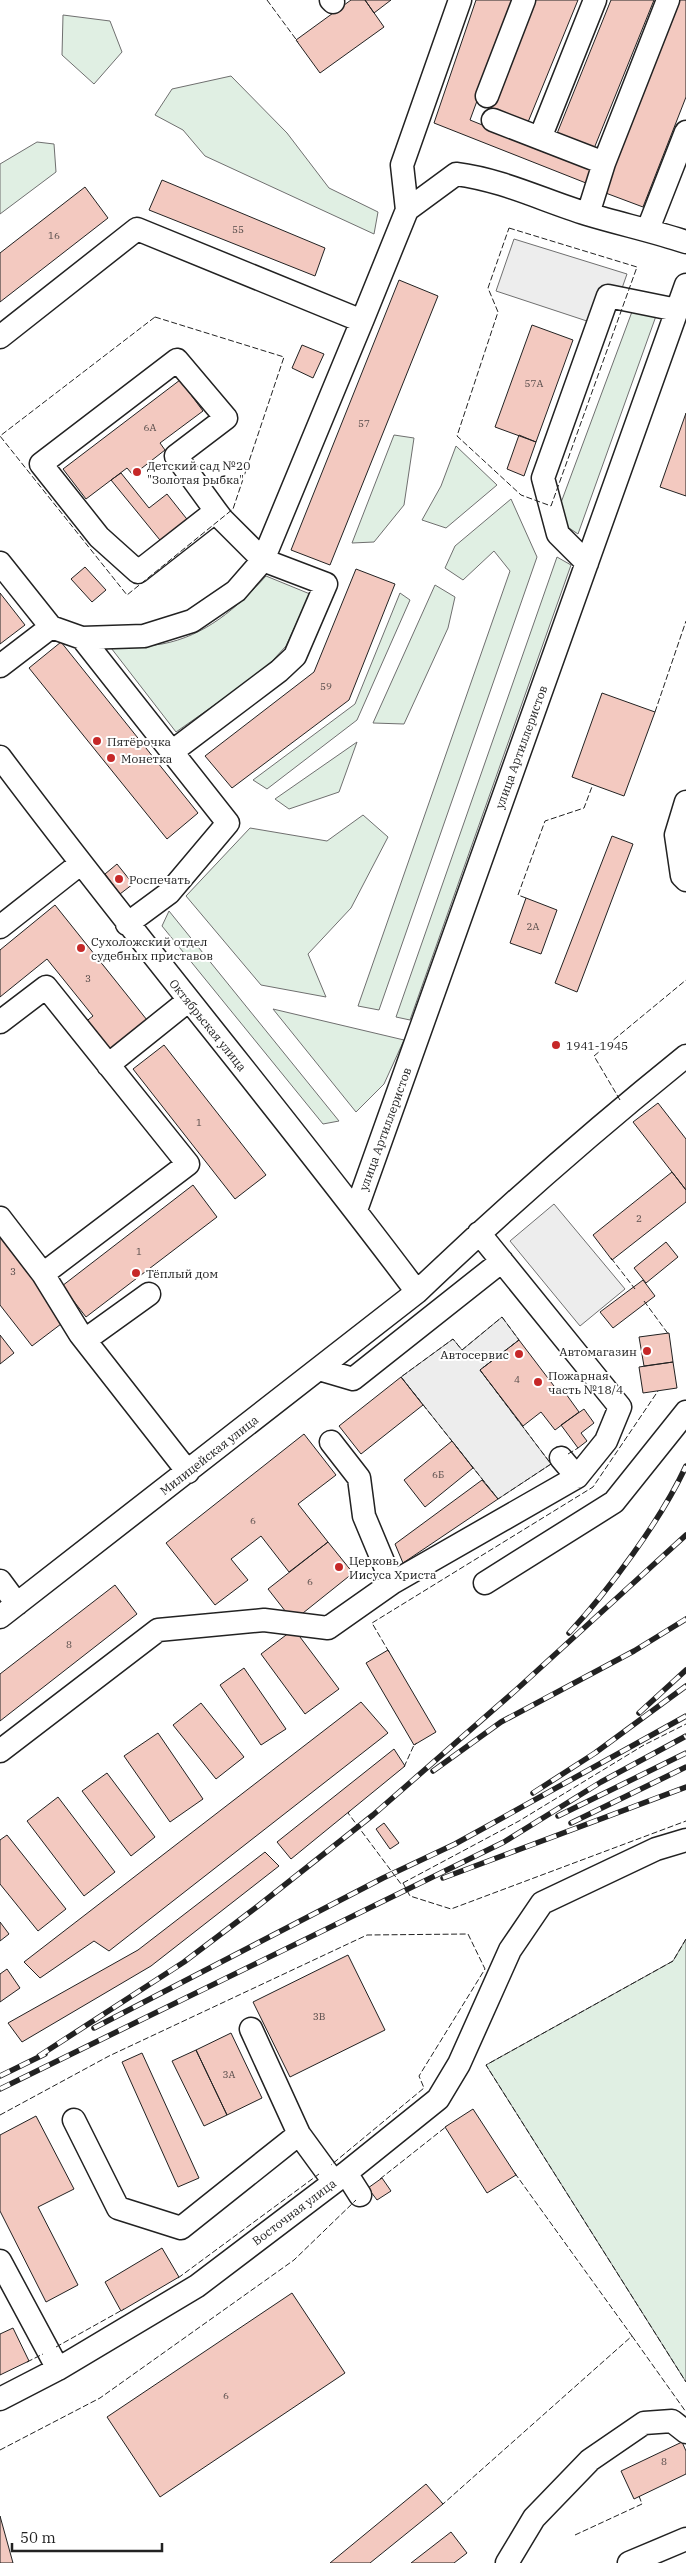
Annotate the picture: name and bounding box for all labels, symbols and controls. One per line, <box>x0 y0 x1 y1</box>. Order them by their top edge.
house number: 55 <box>232 223 244 236</box>
house number: 16 <box>48 229 60 242</box>
house number: 57А <box>525 377 544 390</box>
house number: 57 <box>358 417 370 430</box>
house number: 6А <box>144 421 157 434</box>
place label: Детский сад №20 "Золотая рыбка" <box>147 458 250 487</box>
marker: Детский сад №20 "Золотая рыбка" <box>131 466 143 478</box>
house number: 59 <box>320 680 332 693</box>
street label: улица Артиллеристов <box>492 683 550 811</box>
place label: Пятёрочка <box>107 734 172 749</box>
marker: Пятёрочка <box>91 735 103 747</box>
place label: Монетка <box>121 751 173 766</box>
marker: Монетка <box>105 752 117 764</box>
place label: Роспечать <box>129 872 191 887</box>
marker: Роспечать <box>113 873 125 885</box>
house number: 2А <box>527 920 540 933</box>
place label: Сухоложский отдел судебных приставов <box>91 934 213 963</box>
marker: Сухоложский отдел судебных приставов <box>75 942 87 954</box>
house number: 3 <box>85 972 91 985</box>
street label: Октябрьская улица <box>166 976 250 1074</box>
place label: 1941-1945 <box>566 1038 628 1053</box>
marker: 1941-1945 <box>550 1039 562 1051</box>
street label: улица Артиллеристов <box>356 1065 414 1193</box>
house number: 1 <box>196 1116 202 1129</box>
house number: 2 <box>636 1212 642 1225</box>
house number: 1 <box>136 1245 142 1258</box>
house number: 3 <box>10 1265 16 1278</box>
place label: Тёплый дом <box>146 1266 218 1281</box>
marker: Тёплый дом <box>130 1267 142 1279</box>
place label: Автомагазин <box>559 1344 637 1359</box>
marker: Автомагазин <box>641 1345 653 1357</box>
place label: Автосервис <box>440 1347 509 1362</box>
marker: Автосервис <box>513 1348 525 1360</box>
place label: Пожарная часть №18/4 <box>548 1368 623 1397</box>
house number: 4 <box>514 1373 520 1386</box>
marker: Пожарная часть №18/4 <box>532 1376 544 1388</box>
street label: Милицейская улица <box>157 1412 262 1498</box>
house number: 6Б <box>432 1468 444 1481</box>
house number: 6 <box>250 1514 256 1527</box>
place label: Церковь Иисуса Христа <box>349 1553 437 1582</box>
marker: Церковь Иисуса Христа <box>333 1561 345 1573</box>
house number: 6 <box>307 1575 313 1588</box>
house number: 8 <box>66 1638 72 1651</box>
house number: 3В <box>313 2010 326 2023</box>
house number: 3А <box>223 2068 236 2081</box>
street label: Восточная улица <box>249 2175 339 2248</box>
house number: 6 <box>223 2389 229 2402</box>
house number: 8 <box>661 2455 667 2468</box>
scale bar <box>12 2520 162 2552</box>
text: 50 m <box>20 2528 56 2547</box>

